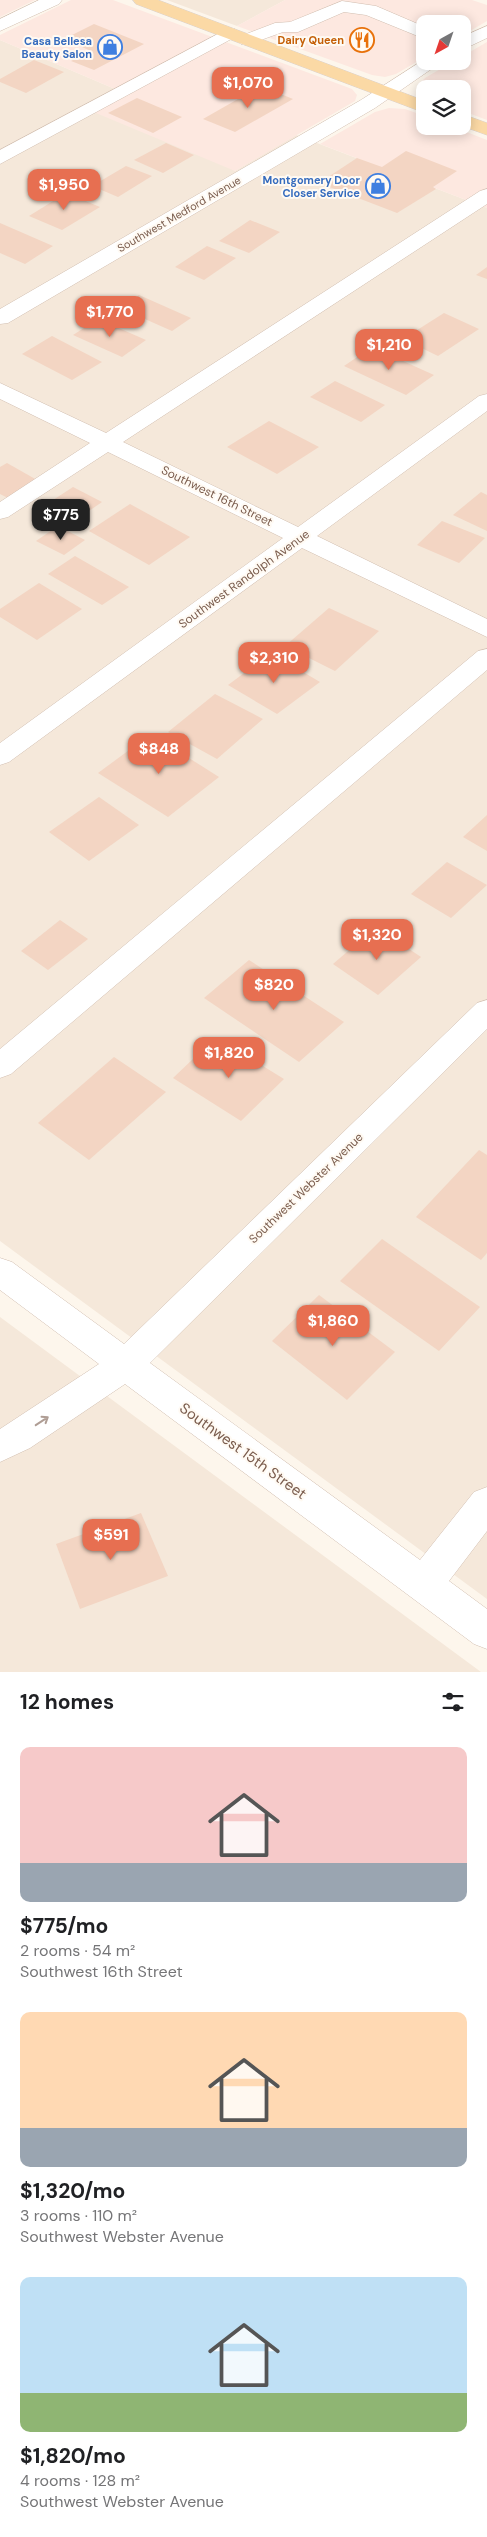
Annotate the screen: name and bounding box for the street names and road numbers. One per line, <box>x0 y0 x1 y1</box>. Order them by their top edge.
street label: Southwest Medford Avenue <box>115 173 243 255</box>
street label: Southwest 16th Street <box>159 462 276 530</box>
street label: Southwest Randolph Avenue <box>175 526 313 632</box>
street label: Southwest Webster Avenue <box>245 1129 367 1247</box>
street label: Southwest 15th Street <box>176 1398 311 1504</box>

